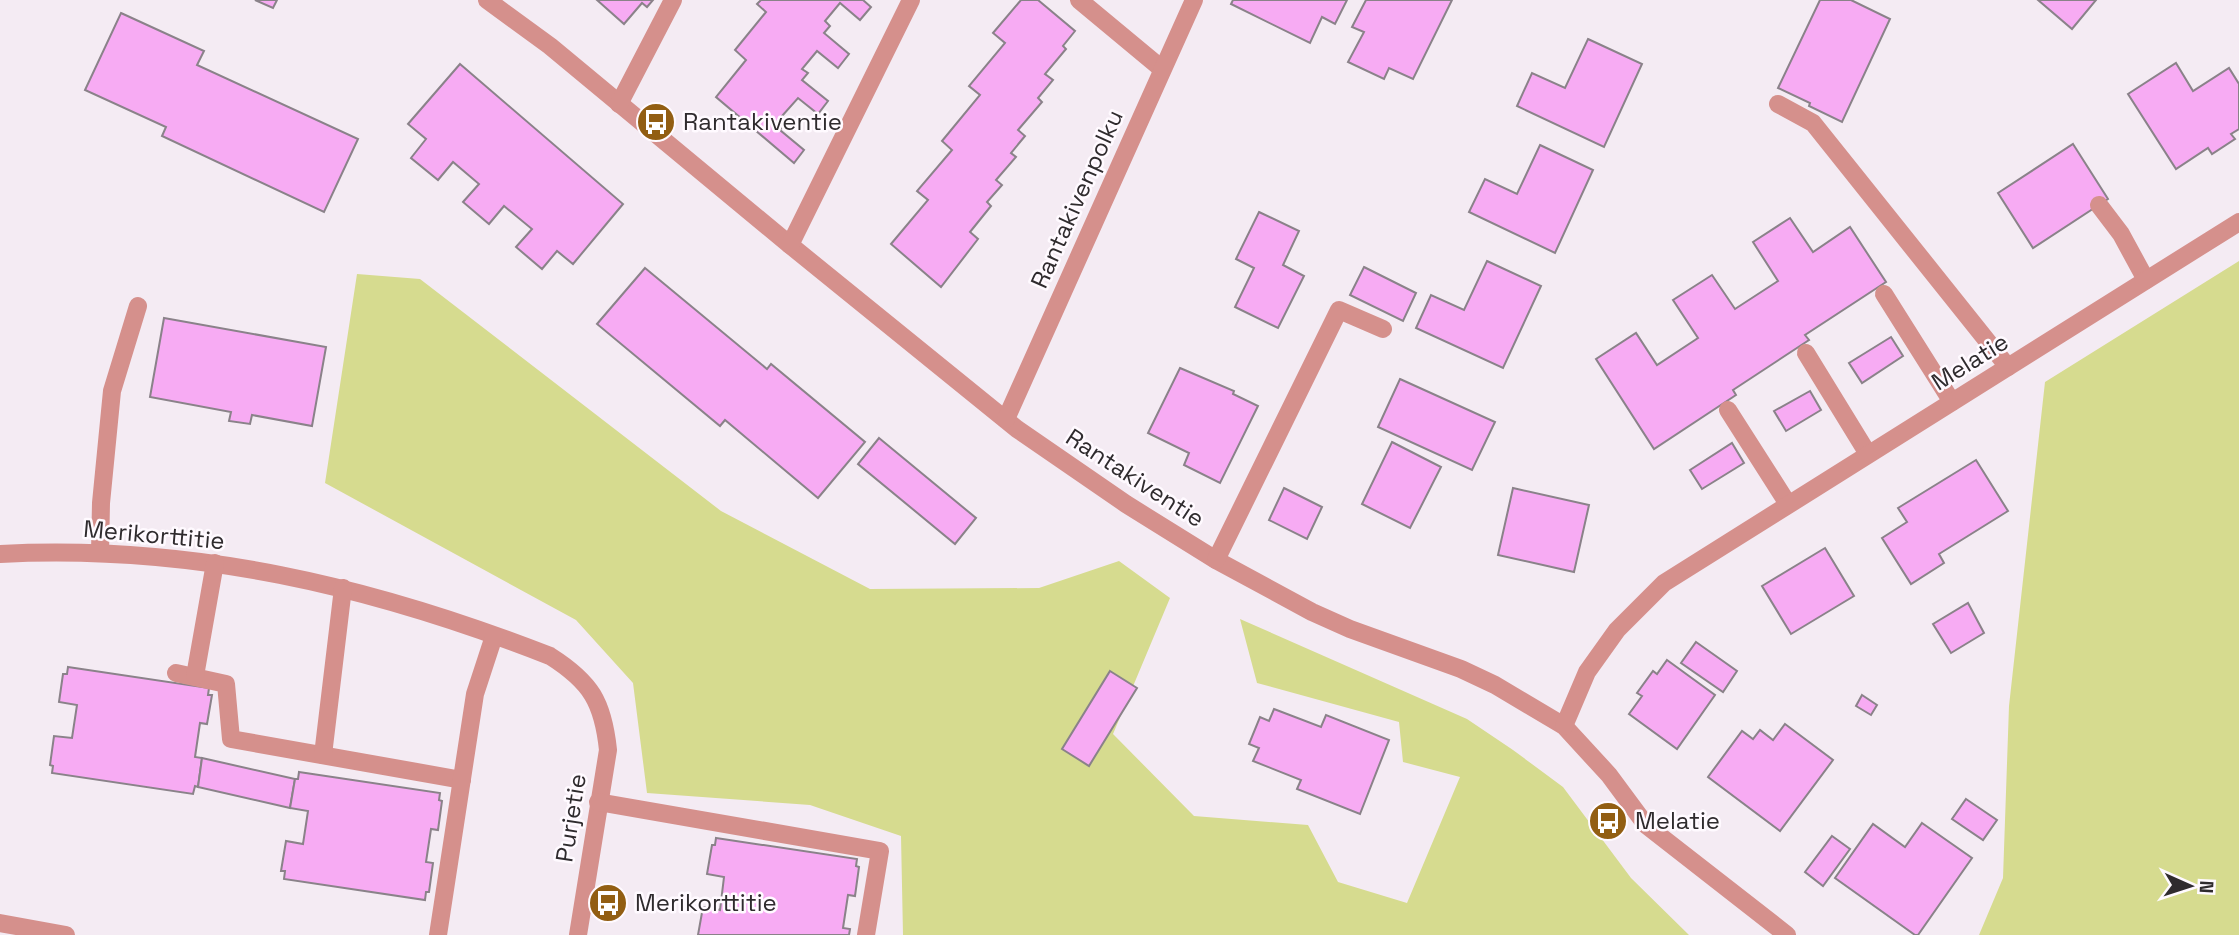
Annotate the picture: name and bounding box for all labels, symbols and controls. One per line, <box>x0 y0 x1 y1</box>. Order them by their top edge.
bus stop icon: Rantakiventie <box>635 101 677 143</box>
street label: Rantakivenpolku <box>1023 105 1130 293</box>
place label: Rantakiventie <box>683 106 842 137</box>
street label: Melatie <box>1925 326 2014 397</box>
street label: Rantakiventie <box>1060 421 1210 534</box>
street label: Merikorttitie <box>82 513 226 556</box>
street label: Purjetie <box>548 772 593 864</box>
bus stop icon: Melatie <box>1587 800 1629 842</box>
place label: Melatie <box>1635 805 1720 836</box>
north arrow <box>2155 851 2225 921</box>
text: N <box>2194 880 2219 894</box>
bus stop icon: Merikorttitie <box>587 882 629 924</box>
place label: Merikorttitie <box>635 887 777 918</box>

